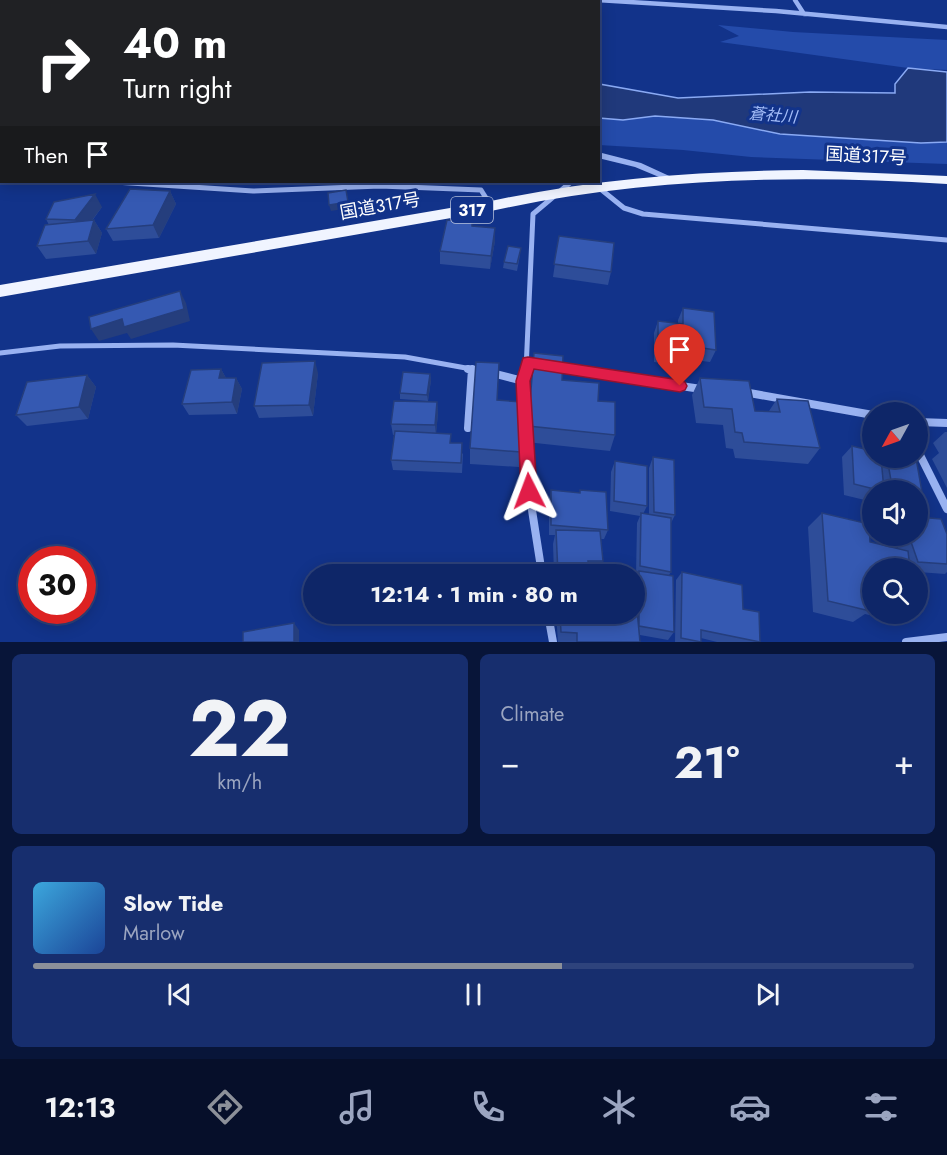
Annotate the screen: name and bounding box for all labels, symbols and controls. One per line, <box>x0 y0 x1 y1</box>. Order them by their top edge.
text: 40 m <box>123 13 227 74</box>
icon: right <box>24 24 102 102</box>
text: Turn right <box>123 69 231 108</box>
water label: 蒼社川 <box>748 101 800 129</box>
icon: arrive <box>81 138 114 171</box>
text: Then <box>24 139 69 171</box>
street label: 国道317号 <box>825 141 907 171</box>
street label: 国道317号 <box>338 186 422 226</box>
road number: 317 <box>451 197 493 223</box>
pin <box>654 324 705 386</box>
icon: arrive <box>663 333 696 366</box>
north arrow <box>862 402 928 468</box>
map controls <box>862 402 928 624</box>
position arrow <box>497 459 561 523</box>
button: sound <box>862 480 928 546</box>
speed limit sign: 30 <box>18 546 96 624</box>
button: search <box>862 558 928 624</box>
text: 12:14 · 1 min · 80 m <box>370 578 578 610</box>
text: 22 <box>189 673 291 785</box>
text: Climate <box>501 700 564 729</box>
text: 21° <box>674 730 740 795</box>
text: − <box>501 739 520 786</box>
text: + <box>894 739 914 786</box>
text: km/h <box>217 768 262 797</box>
text: Slow Tide <box>123 887 223 919</box>
text: Marlow <box>123 919 185 948</box>
icon: previous <box>163 978 196 1011</box>
icon: pause <box>457 978 490 1011</box>
icon: next <box>751 978 784 1011</box>
icon: directions <box>204 1086 246 1128</box>
icon: music <box>336 1086 378 1128</box>
icon: phone <box>467 1086 509 1128</box>
icon: climate <box>598 1086 640 1128</box>
icon: car <box>729 1086 771 1128</box>
icon: filters <box>860 1086 902 1128</box>
text: 12:13 <box>45 1088 115 1127</box>

